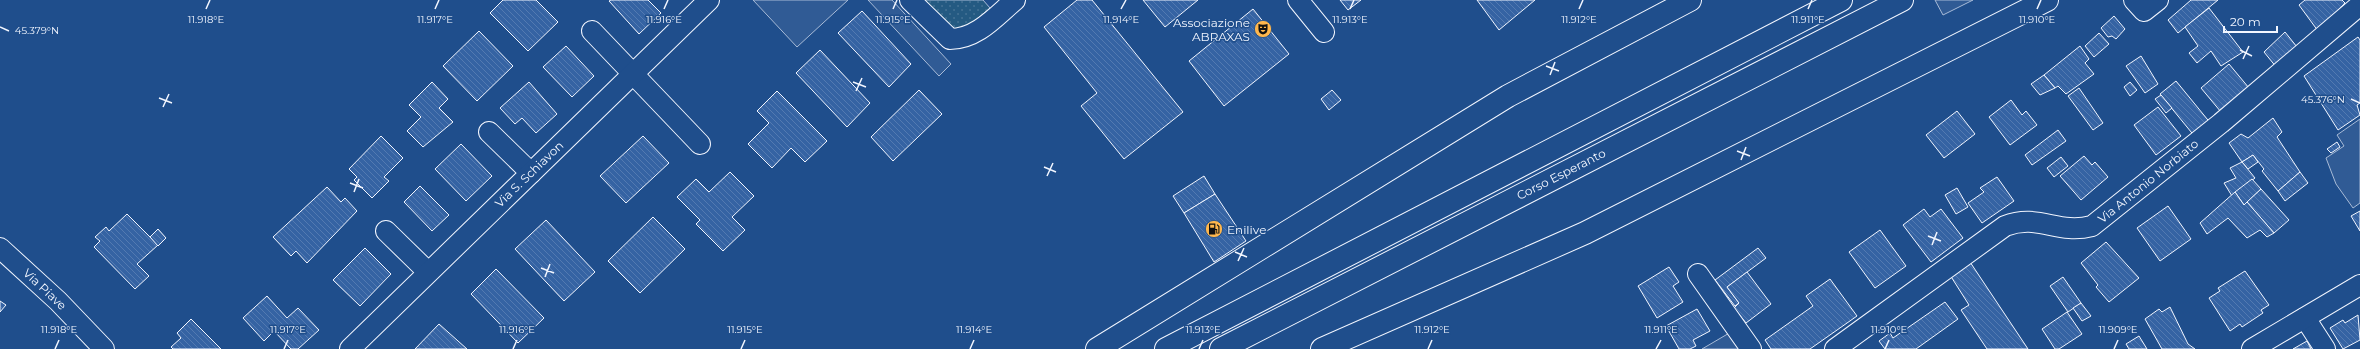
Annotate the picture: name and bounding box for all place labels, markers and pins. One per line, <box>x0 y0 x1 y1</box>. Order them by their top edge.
place label: Associazione ABRAXAS <box>1173 15 1250 44</box>
theatre icon: Associazione ABRAXAS <box>1253 19 1273 39</box>
fuel station icon: Enilive <box>1204 219 1224 239</box>
place label: Enilive <box>1227 222 1266 237</box>

